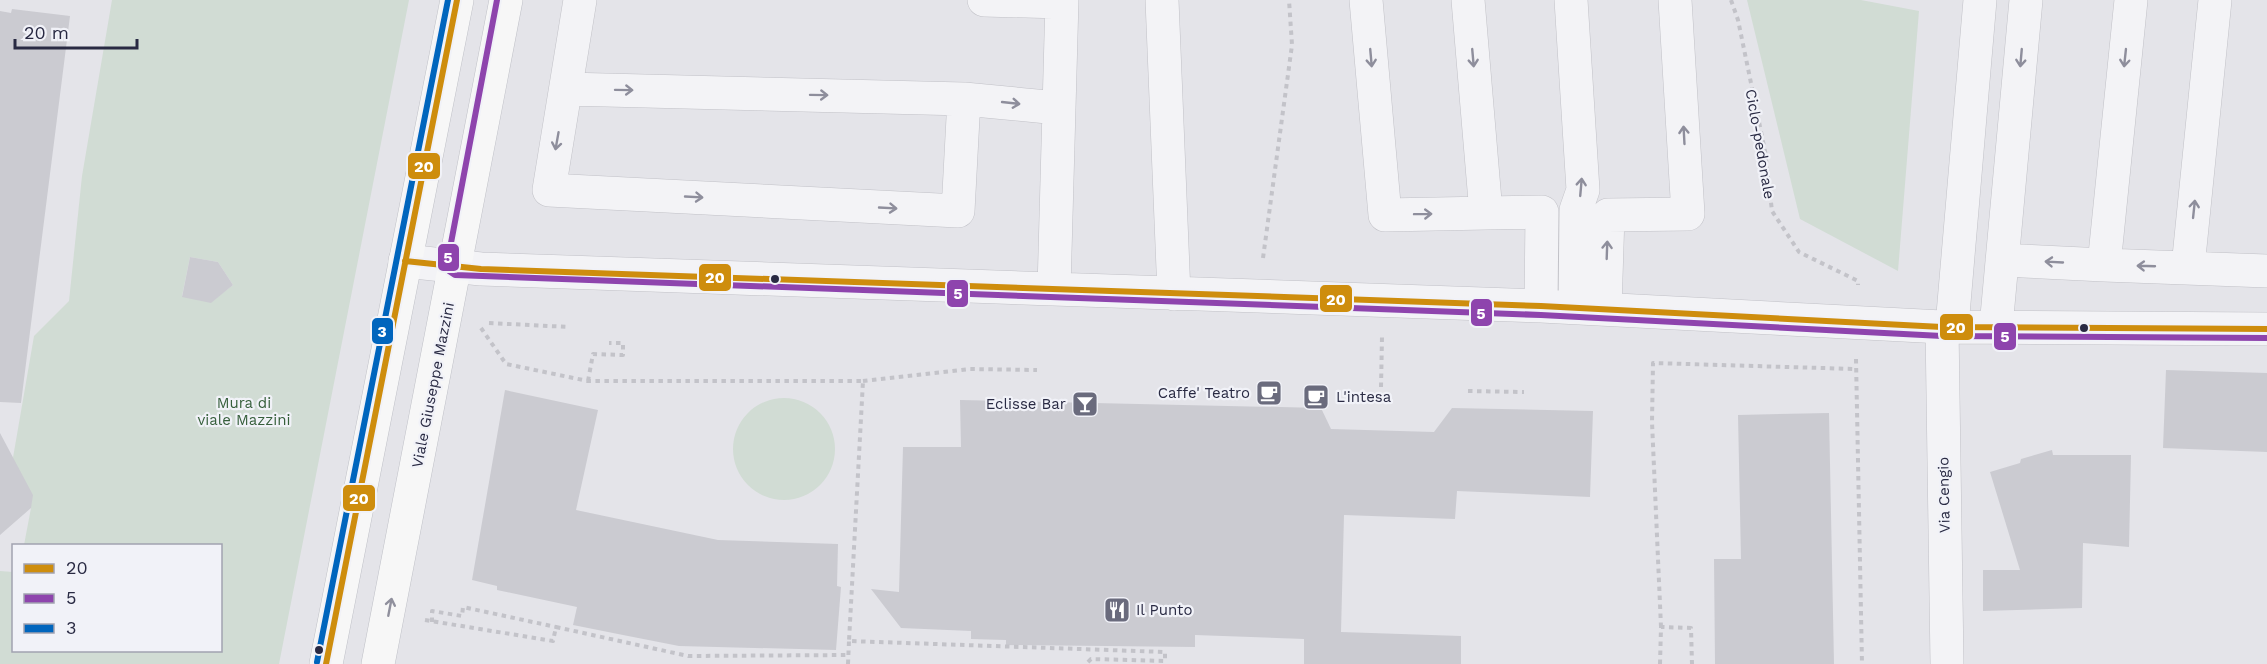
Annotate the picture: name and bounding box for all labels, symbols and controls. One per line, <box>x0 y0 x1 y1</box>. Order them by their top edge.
scale bar <box>15 12 136 50</box>
text: 20 m <box>24 22 69 43</box>
one-way arrow <box>1366 48 1377 68</box>
one-way arrow <box>1468 48 1479 68</box>
one-way arrow <box>2015 48 2026 68</box>
one-way arrow <box>2119 48 2130 68</box>
one-way arrow <box>614 85 634 96</box>
street label: Ciclo-pedonale <box>1741 88 1779 200</box>
one-way arrow <box>809 89 829 101</box>
one-way arrow <box>1001 98 1021 109</box>
one-way arrow <box>1678 125 1689 145</box>
one-way arrow <box>551 130 562 150</box>
line badge: 20 <box>407 152 441 180</box>
text: 20 <box>414 157 434 176</box>
one-way arrow <box>1576 178 1587 197</box>
one-way arrow <box>683 192 703 203</box>
one-way arrow <box>2189 200 2200 220</box>
one-way arrow <box>878 202 898 213</box>
one-way arrow <box>1412 208 1432 220</box>
one-way arrow <box>1601 241 1613 261</box>
line badge: 5 <box>437 243 460 272</box>
text: 5 <box>443 248 453 267</box>
one-way arrow <box>2044 257 2064 268</box>
one-way arrow <box>2136 260 2156 272</box>
line badge: 20 <box>698 263 732 292</box>
text: 20 <box>705 268 725 287</box>
unlabelled marker <box>769 273 781 285</box>
line badge: 5 <box>946 279 969 308</box>
text: 5 <box>953 284 963 303</box>
line badge: 20 <box>1319 284 1353 313</box>
text: 20 <box>1326 290 1346 309</box>
line badge: 5 <box>1470 298 1493 327</box>
street label: Viale Giuseppe Mazzini <box>408 301 458 469</box>
text: 5 <box>1476 304 1486 323</box>
line badge: 20 <box>1939 313 1974 341</box>
line badge: 3 <box>371 317 394 345</box>
text: 20 <box>1946 318 1966 337</box>
text: 3 <box>377 322 387 341</box>
line badge: 5 <box>1993 322 2017 351</box>
unlabelled marker <box>2078 322 2090 334</box>
text: 5 <box>2000 327 2010 346</box>
cafe icon: Caffe' Teatro <box>1254 378 1284 408</box>
cafe icon: L'intesa <box>1301 382 1331 412</box>
place label: Caffe' Teatro <box>1158 384 1250 402</box>
place label: L'intesa <box>1336 388 1392 406</box>
bar icon: Eclisse Bar <box>1070 389 1100 419</box>
park label: Mura di viale Mazzini <box>197 394 291 429</box>
place label: Eclisse Bar <box>986 395 1066 413</box>
street label: Via Cengio <box>1934 457 1954 533</box>
line badge: 20 <box>342 484 376 512</box>
text: 20 <box>349 489 369 508</box>
legend <box>12 544 222 652</box>
text: 20 <box>66 557 88 578</box>
text: 5 <box>66 587 76 608</box>
restaurant icon: Il Punto <box>1102 595 1132 625</box>
one-way arrow <box>385 597 396 617</box>
place label: Il Punto <box>1136 601 1192 619</box>
text: 3 <box>66 617 77 638</box>
unlabelled marker <box>313 644 325 656</box>

